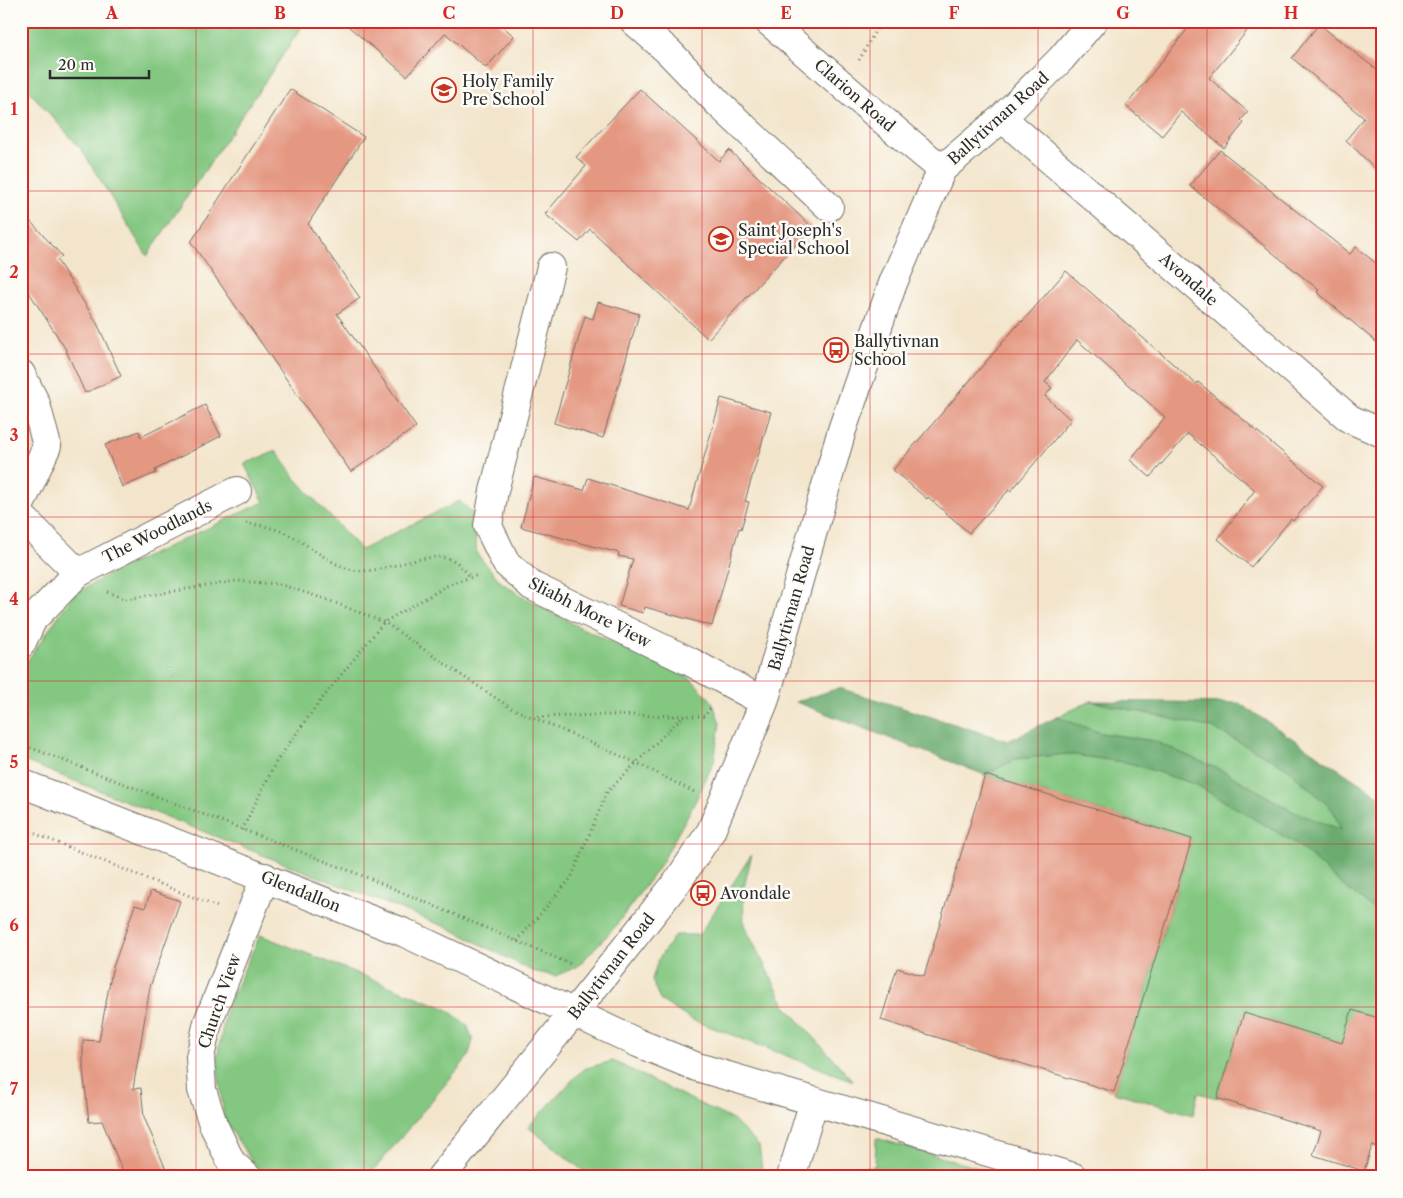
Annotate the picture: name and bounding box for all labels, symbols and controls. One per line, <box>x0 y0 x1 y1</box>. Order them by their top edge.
text: A <box>105 3 119 23</box>
text: B <box>274 3 286 23</box>
text: C <box>443 3 455 23</box>
text: D <box>610 3 624 23</box>
text: E <box>780 3 792 23</box>
text: F <box>949 3 960 23</box>
text: G <box>1116 3 1130 23</box>
text: H <box>1284 3 1298 23</box>
scale bar <box>50 48 149 80</box>
street label: Clarion Road <box>810 54 900 136</box>
text: 20 m <box>58 55 94 74</box>
street label: Ballytivnan Road <box>943 67 1053 169</box>
place label: Holy Family Pre School <box>462 71 555 109</box>
school or university icon: Holy Family Pre School <box>431 77 457 103</box>
text: 1 <box>10 99 18 119</box>
place label: Saint Joseph's Special School <box>738 220 850 258</box>
school or university icon: Saint Joseph's Special School <box>708 226 734 252</box>
street label: Avondale <box>1155 248 1222 310</box>
text: 2 <box>9 262 19 282</box>
place label: Ballytivnan School <box>854 331 939 369</box>
bus stop icon: Ballytivnan School <box>823 337 849 363</box>
text: 3 <box>9 425 19 445</box>
street label: The Woodlands <box>99 495 215 567</box>
street label: Ballytivnan Road <box>764 543 818 673</box>
street label: Sliabh More View <box>525 573 655 652</box>
text: 4 <box>9 589 19 609</box>
text: 5 <box>10 752 19 772</box>
street label: Glendallon <box>258 866 344 916</box>
bus stop icon: Avondale <box>690 880 716 906</box>
place label: Avondale <box>719 883 791 903</box>
street label: Ballytivnan Road <box>563 909 659 1023</box>
text: 6 <box>9 915 19 935</box>
street label: Church View <box>193 950 245 1051</box>
text: 7 <box>10 1079 19 1099</box>

